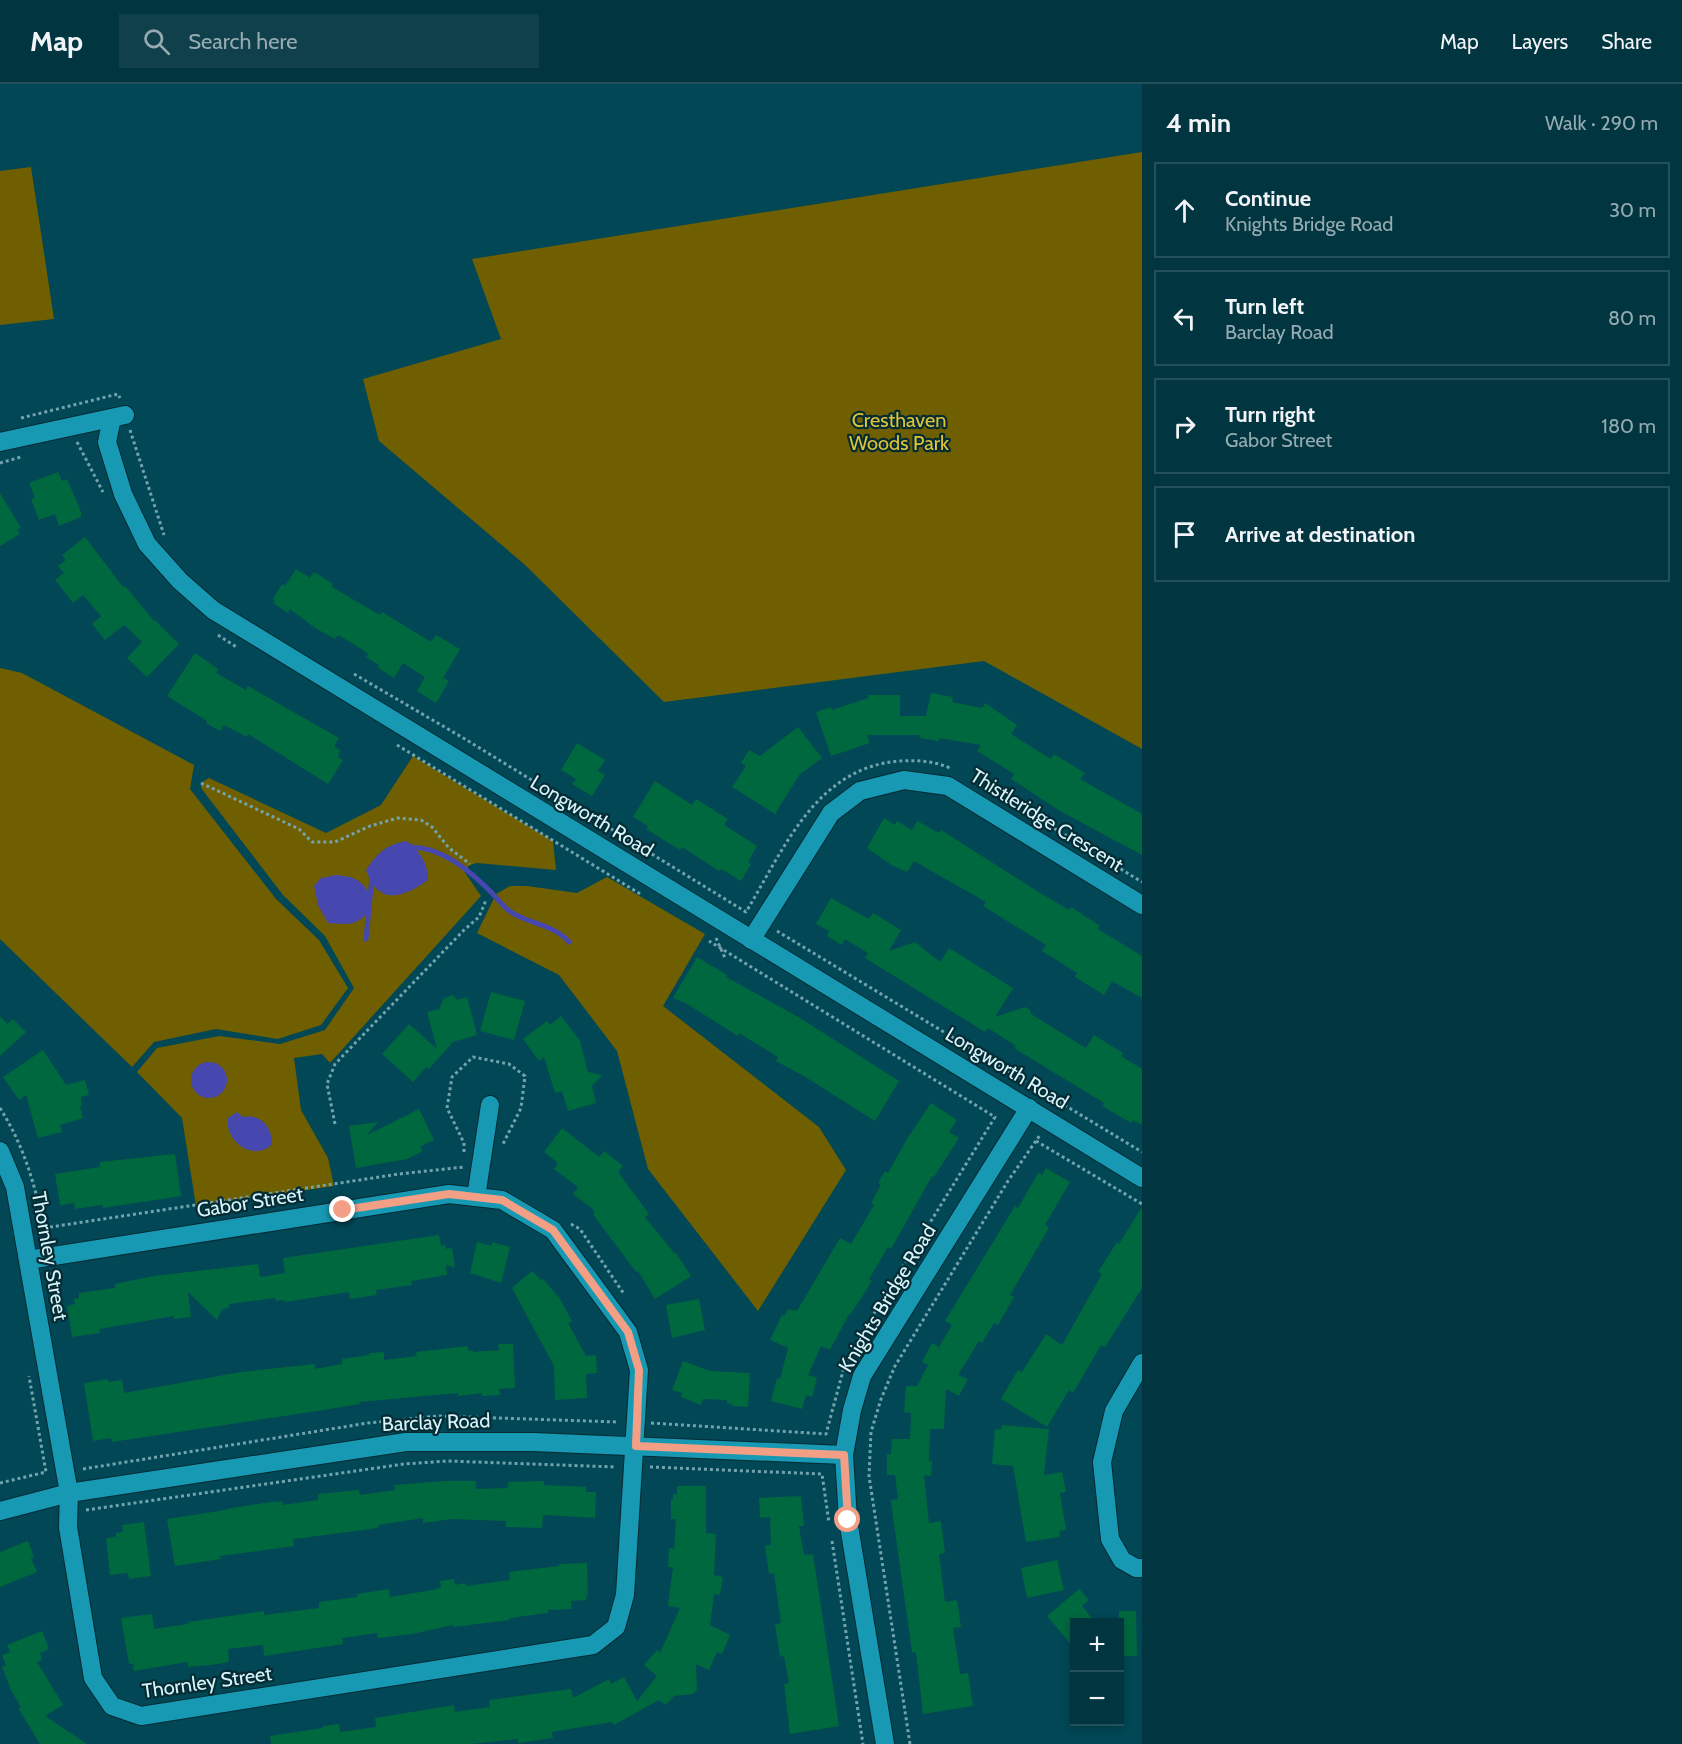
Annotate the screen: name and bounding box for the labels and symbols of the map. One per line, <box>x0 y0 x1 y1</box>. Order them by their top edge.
park label: Cresthaven Woods Park <box>849 408 949 455</box>
street label: Thistleridge Crescent <box>966 763 1128 877</box>
street label: Longworth Road <box>526 770 658 862</box>
street label: Longworth Road <box>941 1022 1073 1114</box>
street label: Gabor Street <box>195 1182 305 1222</box>
street label: Thornley Street <box>27 1190 73 1323</box>
route end <box>329 1196 355 1222</box>
street label: Knights Bridge Road <box>833 1220 941 1376</box>
street label: Barclay Road <box>381 1408 491 1436</box>
route start <box>834 1506 860 1532</box>
street label: Thornley Street <box>141 1661 274 1703</box>

